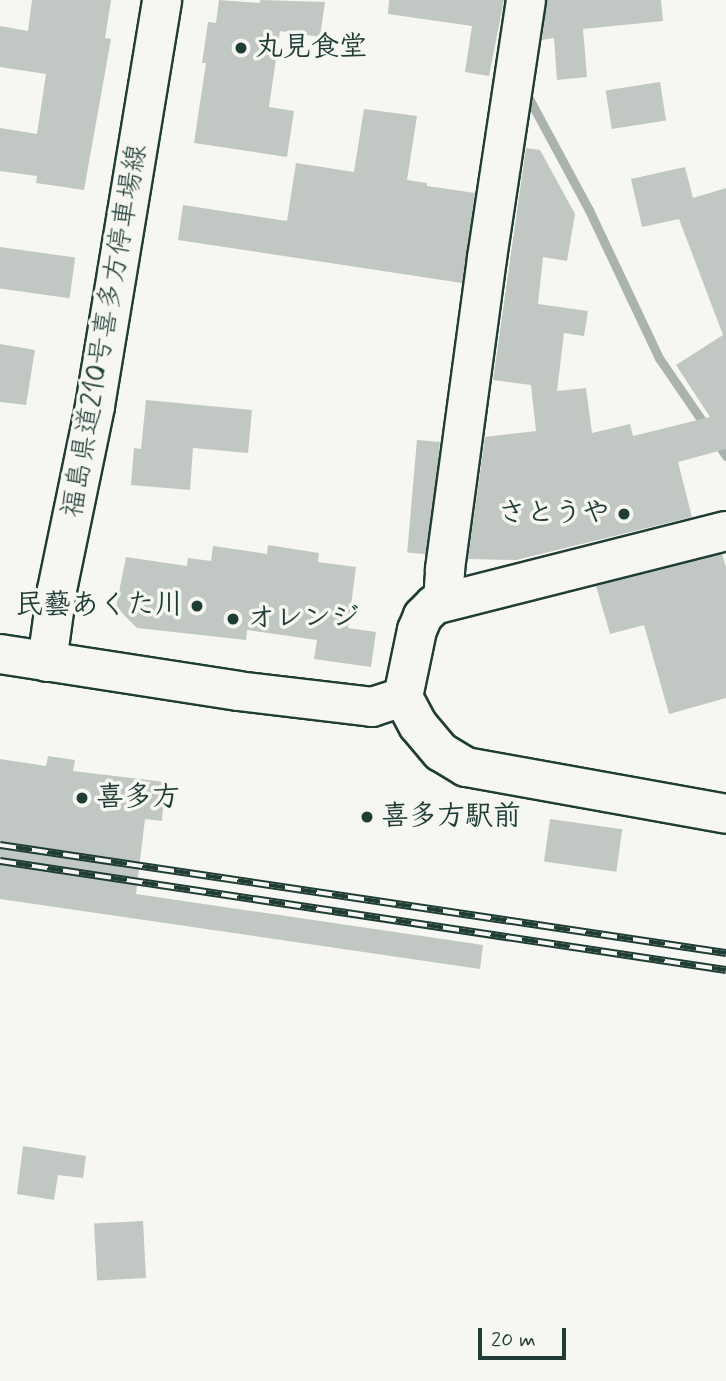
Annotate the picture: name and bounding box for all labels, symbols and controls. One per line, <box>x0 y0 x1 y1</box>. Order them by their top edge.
place label: 丸見食堂 <box>255 31 367 65</box>
marker: 丸見食堂 <box>233 40 249 56</box>
street label: 福島県道210号喜多方停車場線 <box>57 142 155 520</box>
place label: さとうや <box>498 497 610 531</box>
marker: さとうや <box>616 506 632 522</box>
place label: 民藝あくた川 <box>15 589 183 623</box>
marker: 民藝あくた川 <box>189 598 205 614</box>
place label: オレンジ <box>247 602 359 636</box>
marker: オレンジ <box>225 611 241 627</box>
place label: 喜多方 <box>96 781 180 815</box>
marker: 喜多方 <box>74 790 90 806</box>
place label: 喜多方駅前 <box>381 800 521 834</box>
marker: 喜多方駅前 <box>359 809 375 825</box>
scale bar <box>481 1314 568 1358</box>
text: 20 m <box>491 1326 536 1354</box>

